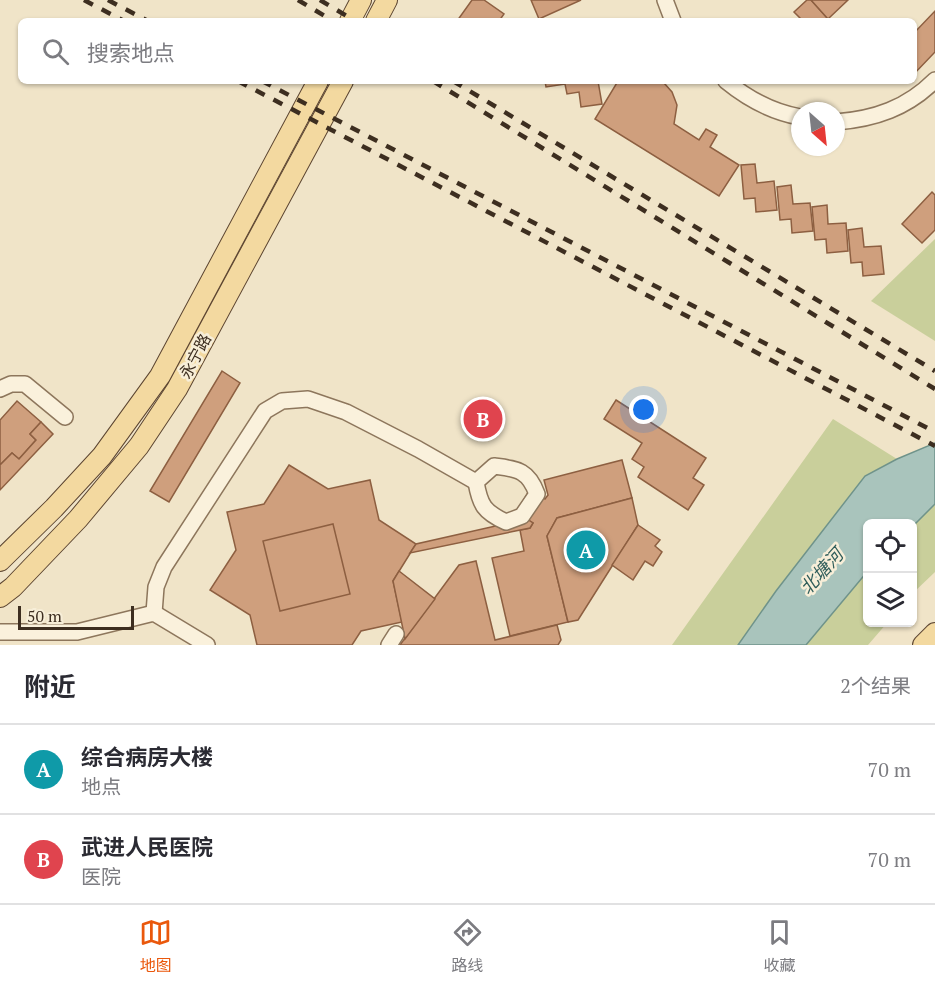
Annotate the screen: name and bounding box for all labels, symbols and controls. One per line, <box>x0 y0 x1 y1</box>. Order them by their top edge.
search box <box>18 18 917 84</box>
icon: search <box>39 35 72 68</box>
text: 搜索地点 <box>87 38 175 67</box>
north arrow <box>791 102 845 156</box>
street label: 永宁路 <box>174 330 216 382</box>
your location <box>629 395 658 424</box>
pin: B <box>464 396 502 442</box>
map controls <box>863 519 917 627</box>
button: locate <box>863 519 917 573</box>
pin: A <box>566 528 606 572</box>
water label: 北塘河 <box>794 541 850 599</box>
button: layers <box>863 573 917 627</box>
scale bar <box>18 603 134 630</box>
text: 50 m <box>27 605 62 627</box>
text: 附近 <box>24 669 76 703</box>
text: 2个结果 <box>840 672 911 699</box>
text: 综合病房大楼 <box>81 742 213 771</box>
text: A <box>36 756 51 783</box>
text: 70 m <box>868 756 911 783</box>
text: 地点 <box>81 773 121 800</box>
text: 武进人民医院 <box>81 832 213 861</box>
text: B <box>37 846 50 873</box>
text: 70 m <box>868 846 911 873</box>
text: 医院 <box>81 863 121 890</box>
tab: 地图 <box>139 916 172 976</box>
tab: 路线 <box>451 916 484 976</box>
tab: 收藏 <box>763 916 796 976</box>

